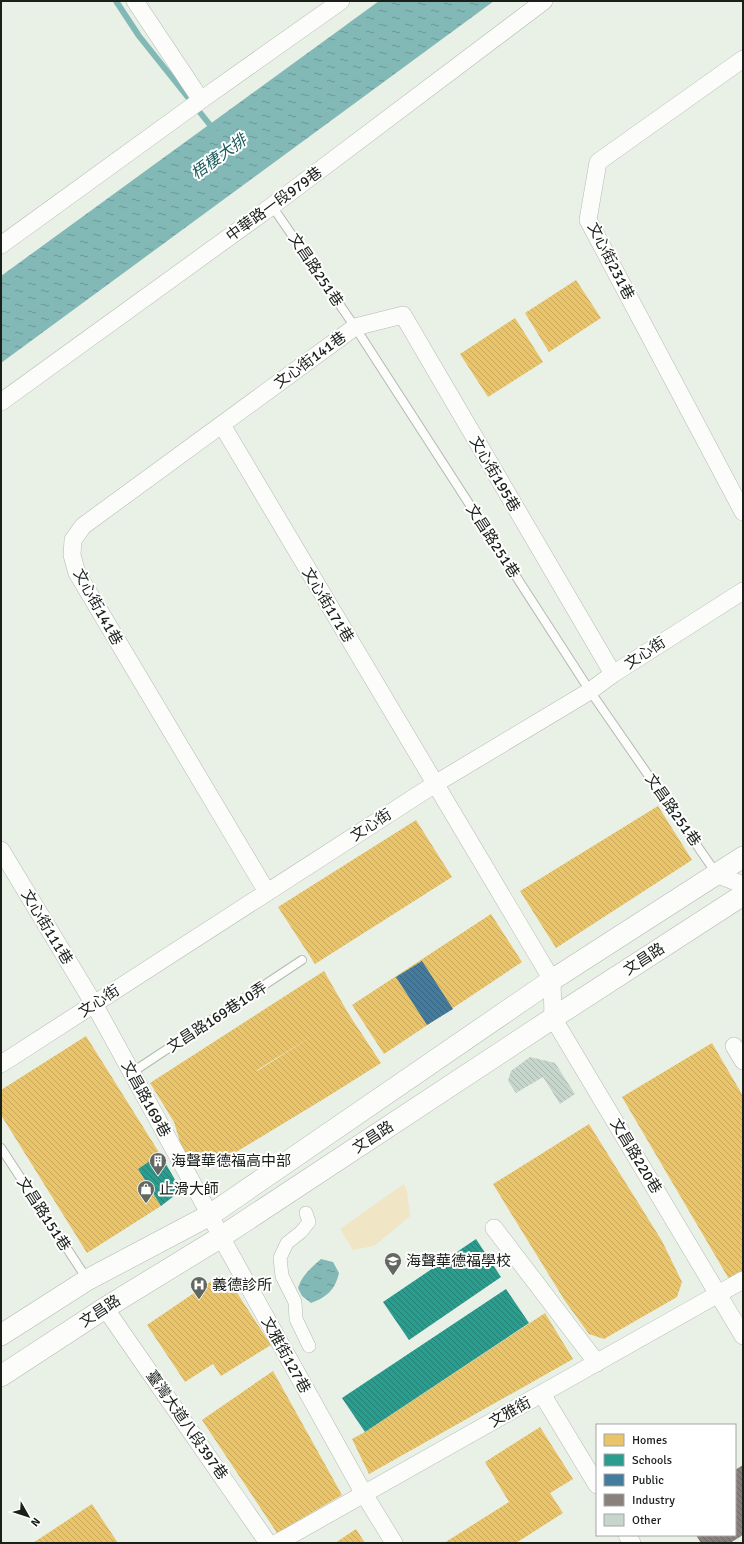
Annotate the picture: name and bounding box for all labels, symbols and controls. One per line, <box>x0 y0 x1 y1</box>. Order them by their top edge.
water label: 梧棲大排 <box>187 129 252 184</box>
street label: 中華路一段979巷 <box>222 163 326 245</box>
street label: 文心街231巷 <box>584 219 638 303</box>
street label: 文昌路251巷 <box>285 230 347 310</box>
street label: 文心街141巷 <box>271 328 349 392</box>
street label: 文心街195巷 <box>466 433 524 515</box>
street label: 文昌路251巷 <box>462 501 524 581</box>
street label: 文心街171巷 <box>299 564 357 646</box>
street label: 文心街141巷 <box>70 566 126 648</box>
street label: 文心街 <box>621 633 669 673</box>
street label: 文昌路251巷 <box>641 770 705 850</box>
street label: 文心街 <box>347 805 395 845</box>
street label: 文心街111巷 <box>18 886 76 968</box>
street label: 文昌路 <box>620 939 668 979</box>
street label: 文昌路169巷10弄 <box>164 978 270 1056</box>
street label: 文心街 <box>75 981 123 1021</box>
street label: 文昌路169巷 <box>118 1058 174 1140</box>
street label: 文昌路220巷 <box>607 1115 665 1197</box>
street label: 文昌路 <box>349 1117 397 1157</box>
building icon: 海聲華德福高中部 <box>148 1151 168 1176</box>
place label: 海聲華德福高中部 <box>171 1152 291 1170</box>
street label: 文昌路151巷 <box>13 1174 75 1254</box>
shop icon: 止滑大師 <box>136 1179 156 1204</box>
place label: 止滑大師 <box>159 1180 219 1198</box>
school or university icon: 海聲華德福學校 <box>383 1251 403 1276</box>
place label: 海聲華德福學校 <box>406 1252 511 1270</box>
hospital icon: 義德診所 <box>189 1275 209 1300</box>
place label: 義德診所 <box>212 1276 272 1294</box>
street label: 文昌路 <box>76 1291 124 1331</box>
street label: 文雅街127巷 <box>258 1314 314 1396</box>
street label: 臺灣大道八段397巷 <box>143 1367 231 1483</box>
street label: 文雅街 <box>486 1393 534 1431</box>
legend <box>596 1424 736 1536</box>
text: Homes <box>632 1433 667 1448</box>
text: Schools <box>632 1453 672 1468</box>
text: Public <box>632 1473 664 1488</box>
text: Industry <box>632 1493 675 1508</box>
north arrow <box>8 1496 48 1536</box>
text: Other <box>632 1513 662 1528</box>
text: N <box>28 1515 43 1529</box>

